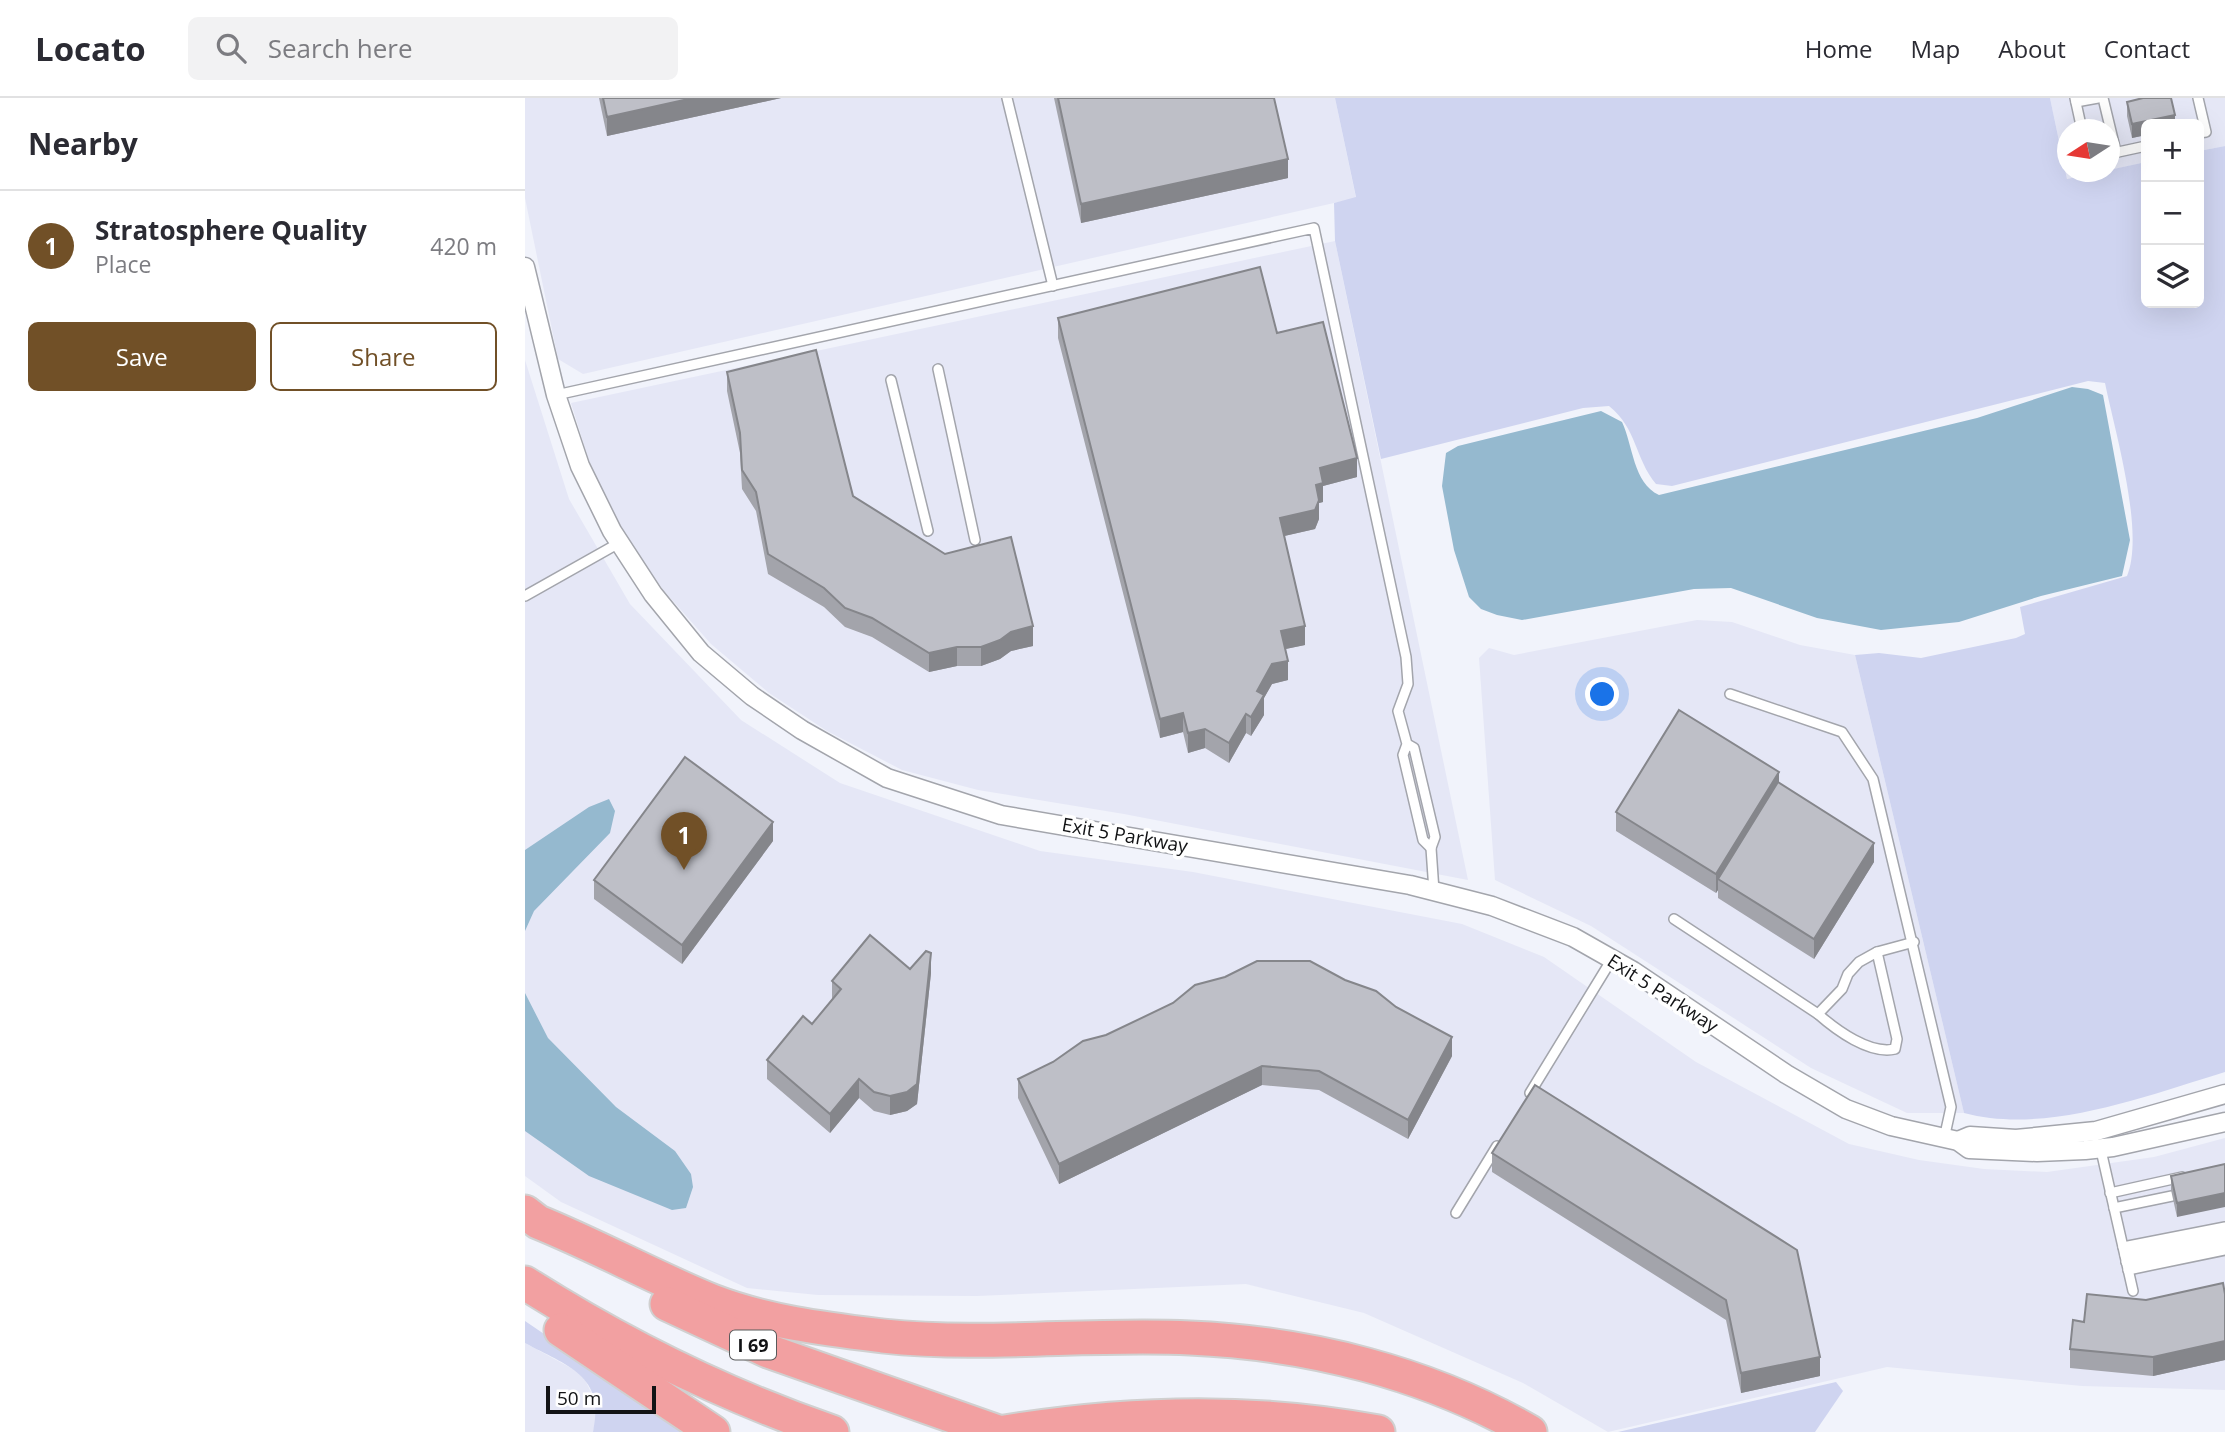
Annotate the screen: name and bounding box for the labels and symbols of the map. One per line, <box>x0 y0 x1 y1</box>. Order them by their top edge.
north arrow <box>2057 119 2120 182</box>
your location <box>1585 677 1619 711</box>
street label: Exit 5 Parkway <box>1060 811 1190 859</box>
pin: 1 <box>661 812 707 870</box>
street label: Exit 5 Parkway <box>1603 947 1724 1039</box>
road number: I 69 <box>730 1330 776 1360</box>
scale bar <box>546 1383 656 1415</box>

